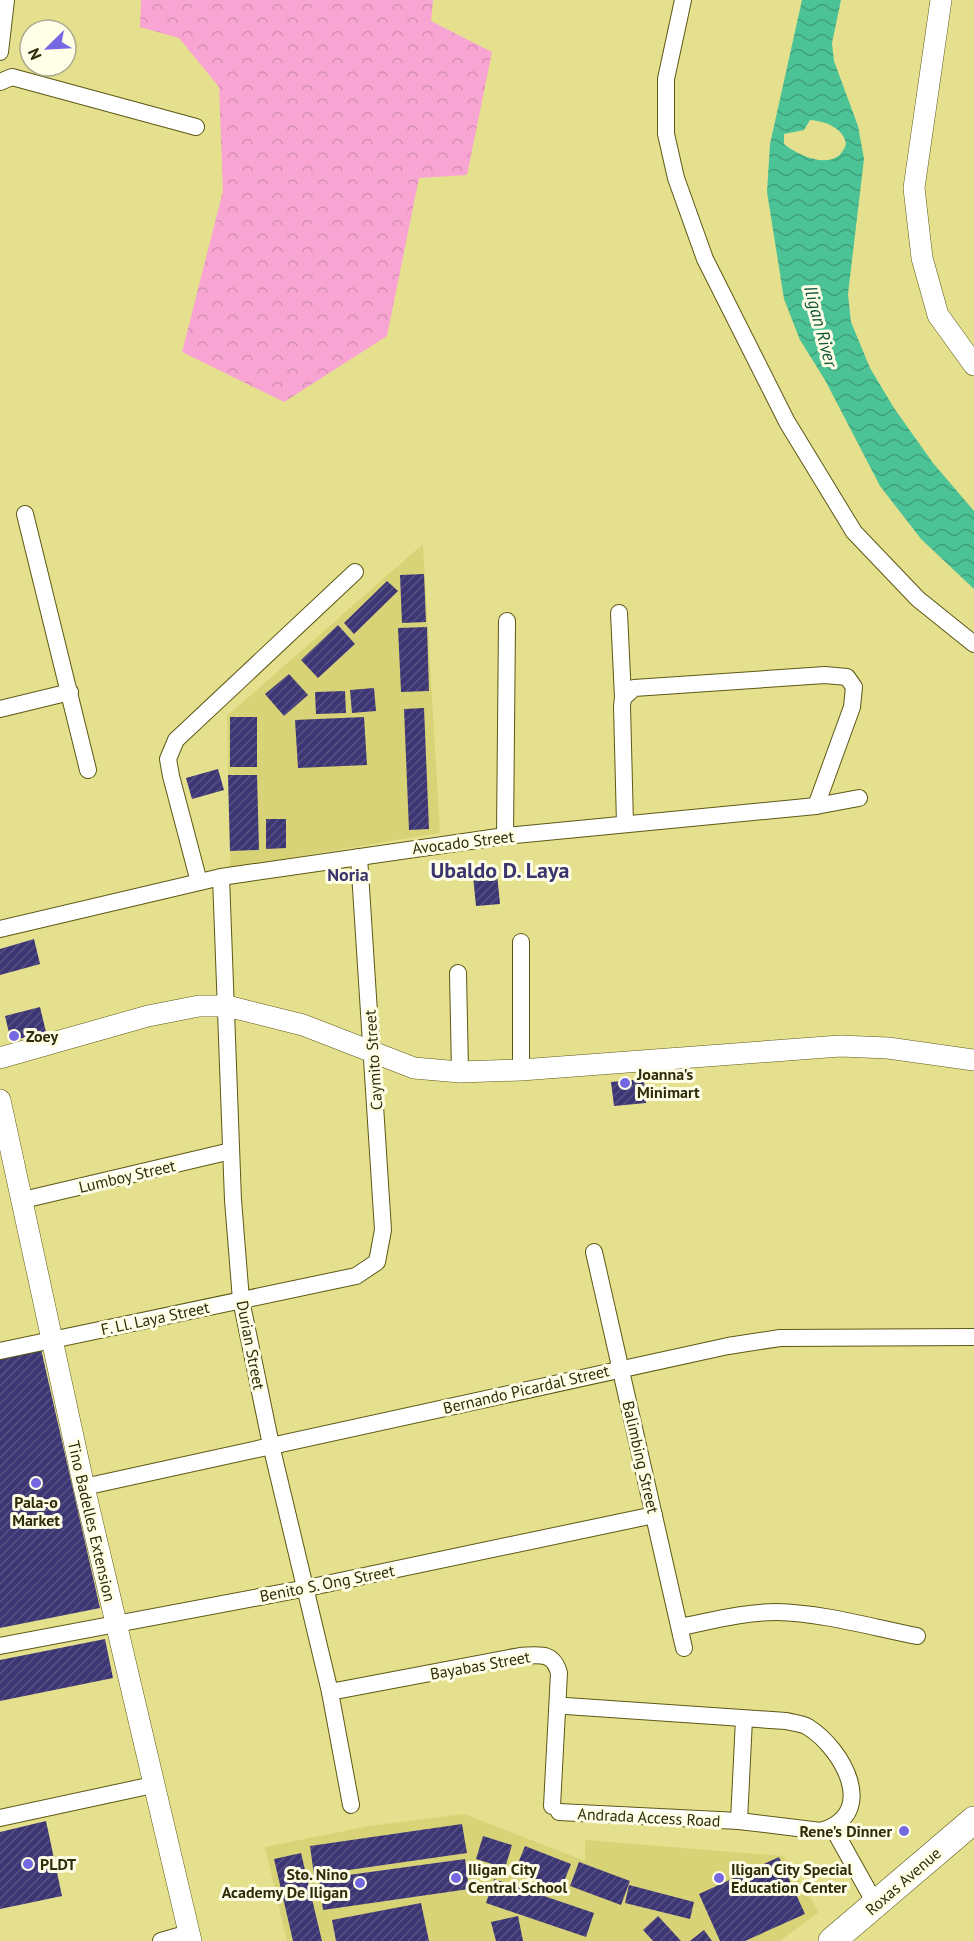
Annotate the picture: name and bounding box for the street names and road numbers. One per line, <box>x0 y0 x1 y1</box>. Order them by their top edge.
street label: Avocado Street <box>411 826 516 858</box>
street label: Caymito Street <box>359 1009 386 1111</box>
street label: Lumboy Street <box>77 1155 178 1197</box>
street label: F. Ll. Laya Street <box>99 1297 212 1339</box>
street label: Durian Street <box>233 1299 270 1392</box>
street label: Bernando Picardal Street <box>441 1360 612 1418</box>
street label: Balimbing Street <box>618 1399 664 1516</box>
street label: Tino Badelles Extension <box>64 1439 120 1603</box>
street label: Benito S. Ong Street <box>258 1560 397 1606</box>
street label: Bayabas Street <box>428 1646 532 1684</box>
street label: Andrada Access Road <box>577 1803 721 1831</box>
street label: Roxas Avenue <box>861 1843 945 1919</box>

